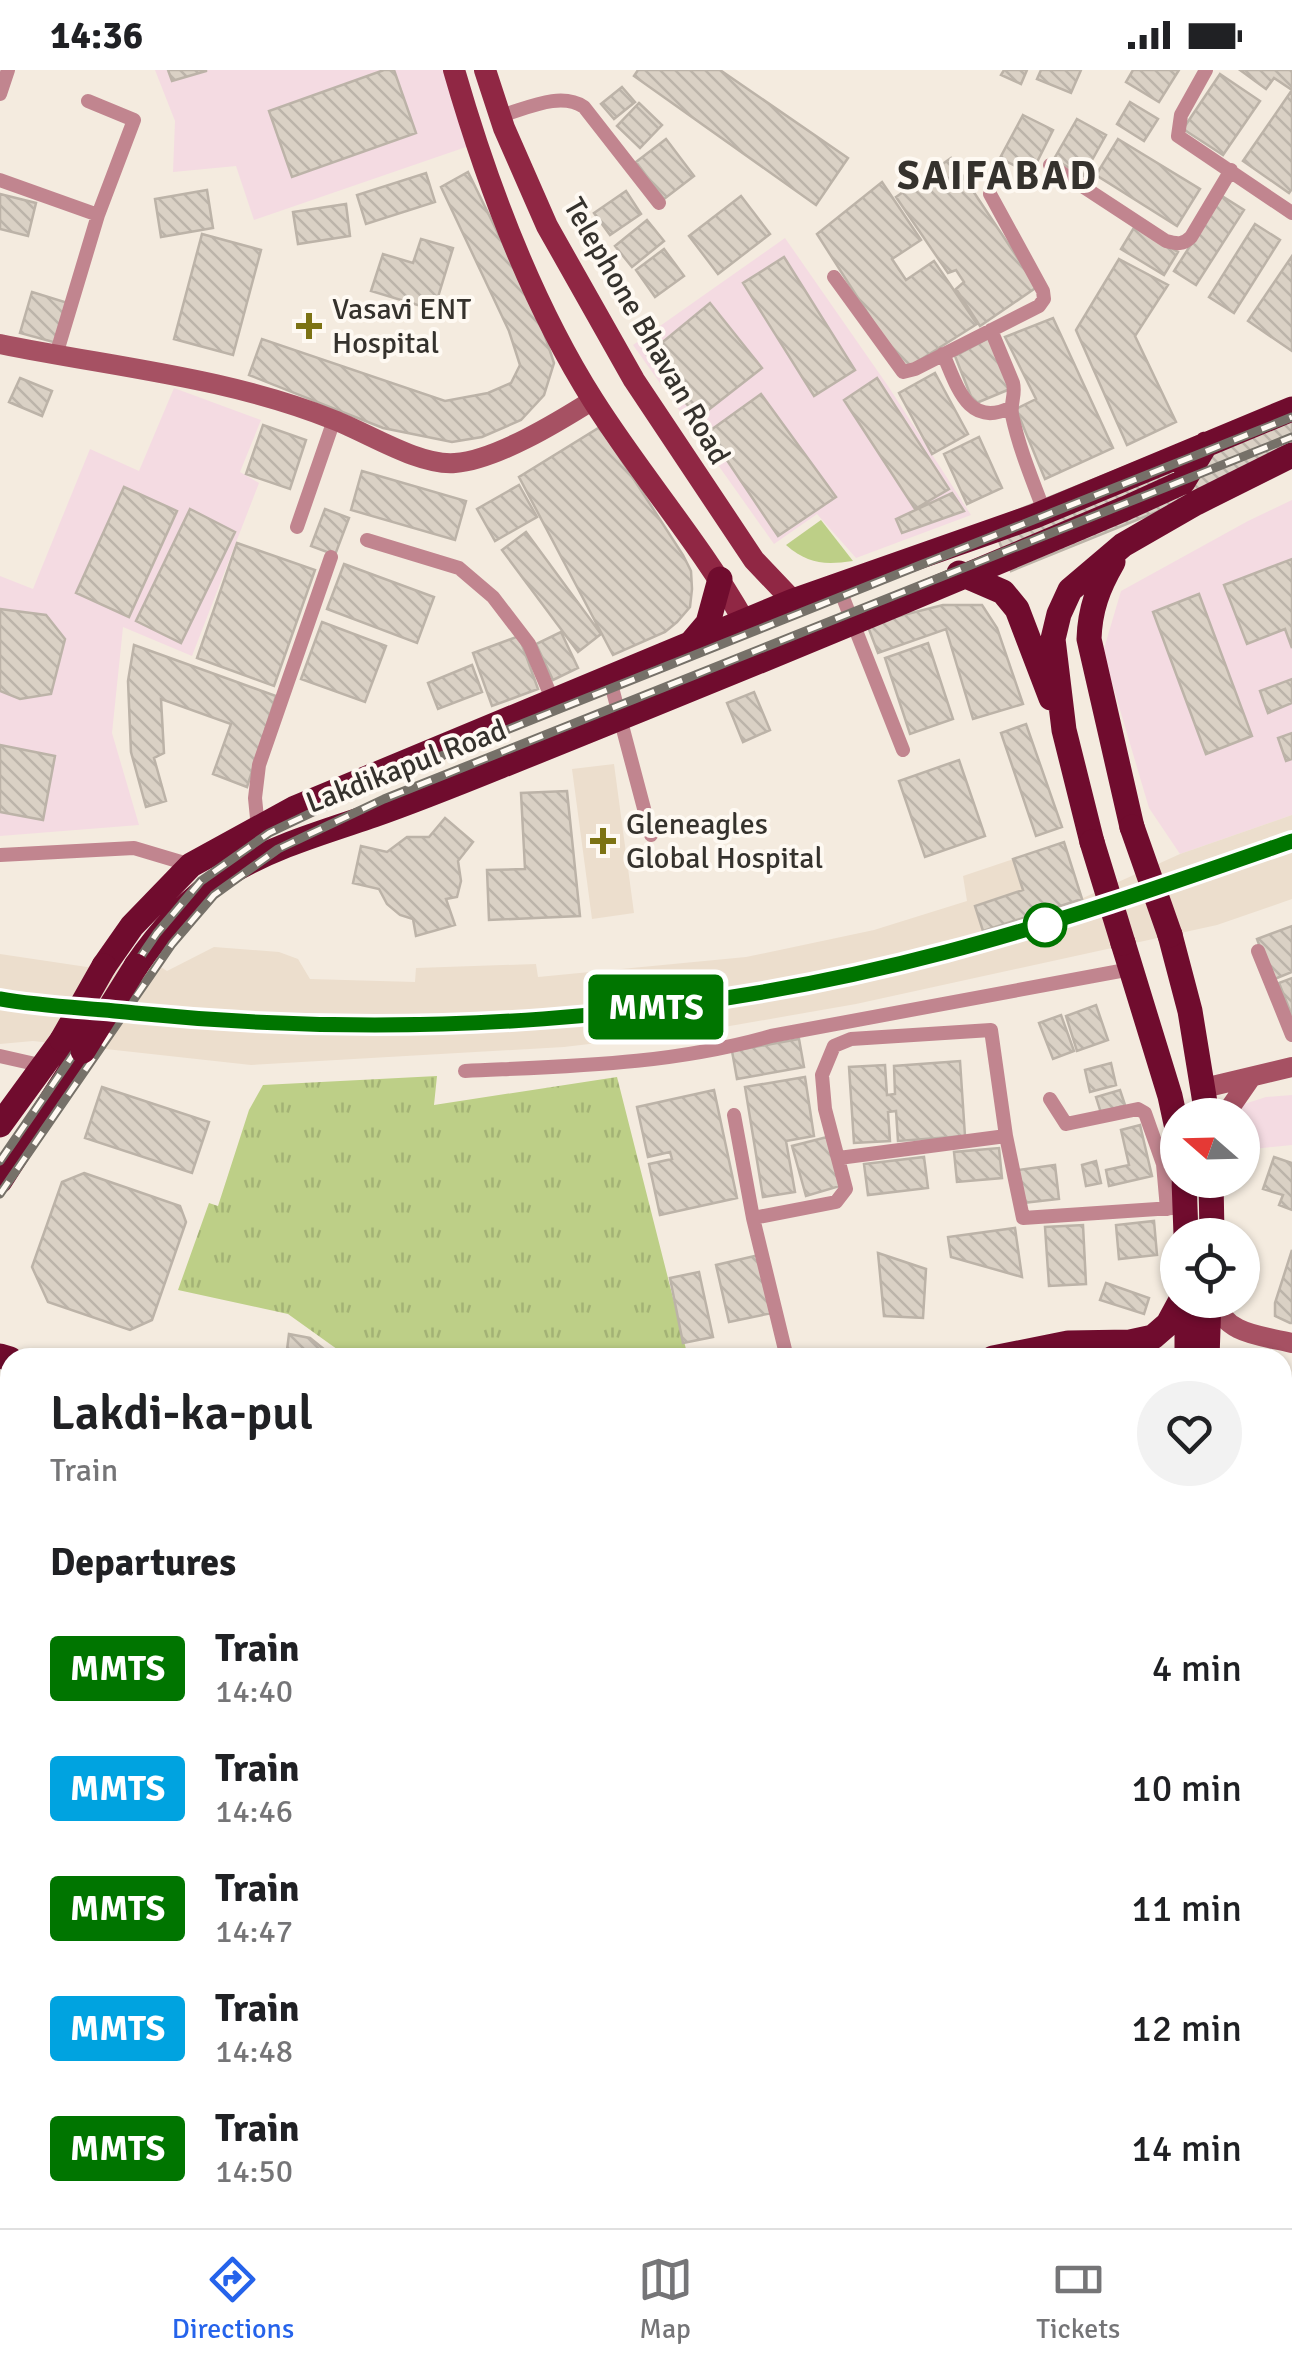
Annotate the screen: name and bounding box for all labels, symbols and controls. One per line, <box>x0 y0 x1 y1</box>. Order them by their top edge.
text: 14:36 <box>50 12 143 59</box>
district label: SAIFABAD <box>897 151 1099 201</box>
street label: Telephone Bhavan Road <box>555 191 738 471</box>
place label: Vasavi ENT Hospital <box>332 291 471 362</box>
marker: Vasavi ENT Hospital <box>296 313 322 339</box>
street label: Lakdikapul Road <box>301 711 511 822</box>
place label: Gleneagles Global Hospital <box>626 806 823 877</box>
marker: Gleneagles Global Hospital <box>590 828 616 854</box>
unlabelled marker <box>1024 904 1066 946</box>
line badge: MMTS <box>586 974 726 1040</box>
text: MMTS <box>608 986 704 1029</box>
north arrow <box>1160 1098 1260 1198</box>
map controls <box>1160 1098 1260 1318</box>
button: locate <box>1160 1218 1260 1318</box>
button: heart <box>1137 1381 1242 1486</box>
text: Lakdi-ka-pul <box>50 1384 313 1443</box>
text: Train <box>50 1451 118 1490</box>
text: Departures <box>50 1539 236 1586</box>
text: Train <box>215 1625 299 1672</box>
text: 4 min <box>1152 1645 1242 1692</box>
text: MMTS <box>70 1647 165 1690</box>
text: 14:40 <box>215 1672 293 1711</box>
text: Train <box>215 1745 299 1792</box>
text: 10 min <box>1131 1765 1242 1812</box>
text: MMTS <box>70 1767 165 1810</box>
text: 14:46 <box>215 1792 293 1831</box>
text: Train <box>215 1865 299 1912</box>
text: 11 min <box>1131 1885 1242 1932</box>
text: MMTS <box>70 1887 165 1930</box>
text: 14:47 <box>215 1912 293 1951</box>
text: Train <box>215 1985 299 2032</box>
text: 12 min <box>1131 2005 1242 2052</box>
text: MMTS <box>70 2007 165 2050</box>
text: 14:48 <box>215 2032 293 2071</box>
text: Train <box>215 2105 299 2152</box>
text: 14 min <box>1131 2125 1242 2172</box>
text: MMTS <box>70 2127 165 2170</box>
text: 14:50 <box>215 2152 293 2191</box>
tab: Directions <box>172 2252 294 2346</box>
tab: Map <box>638 2252 693 2346</box>
tab: Tickets <box>1036 2252 1120 2346</box>

